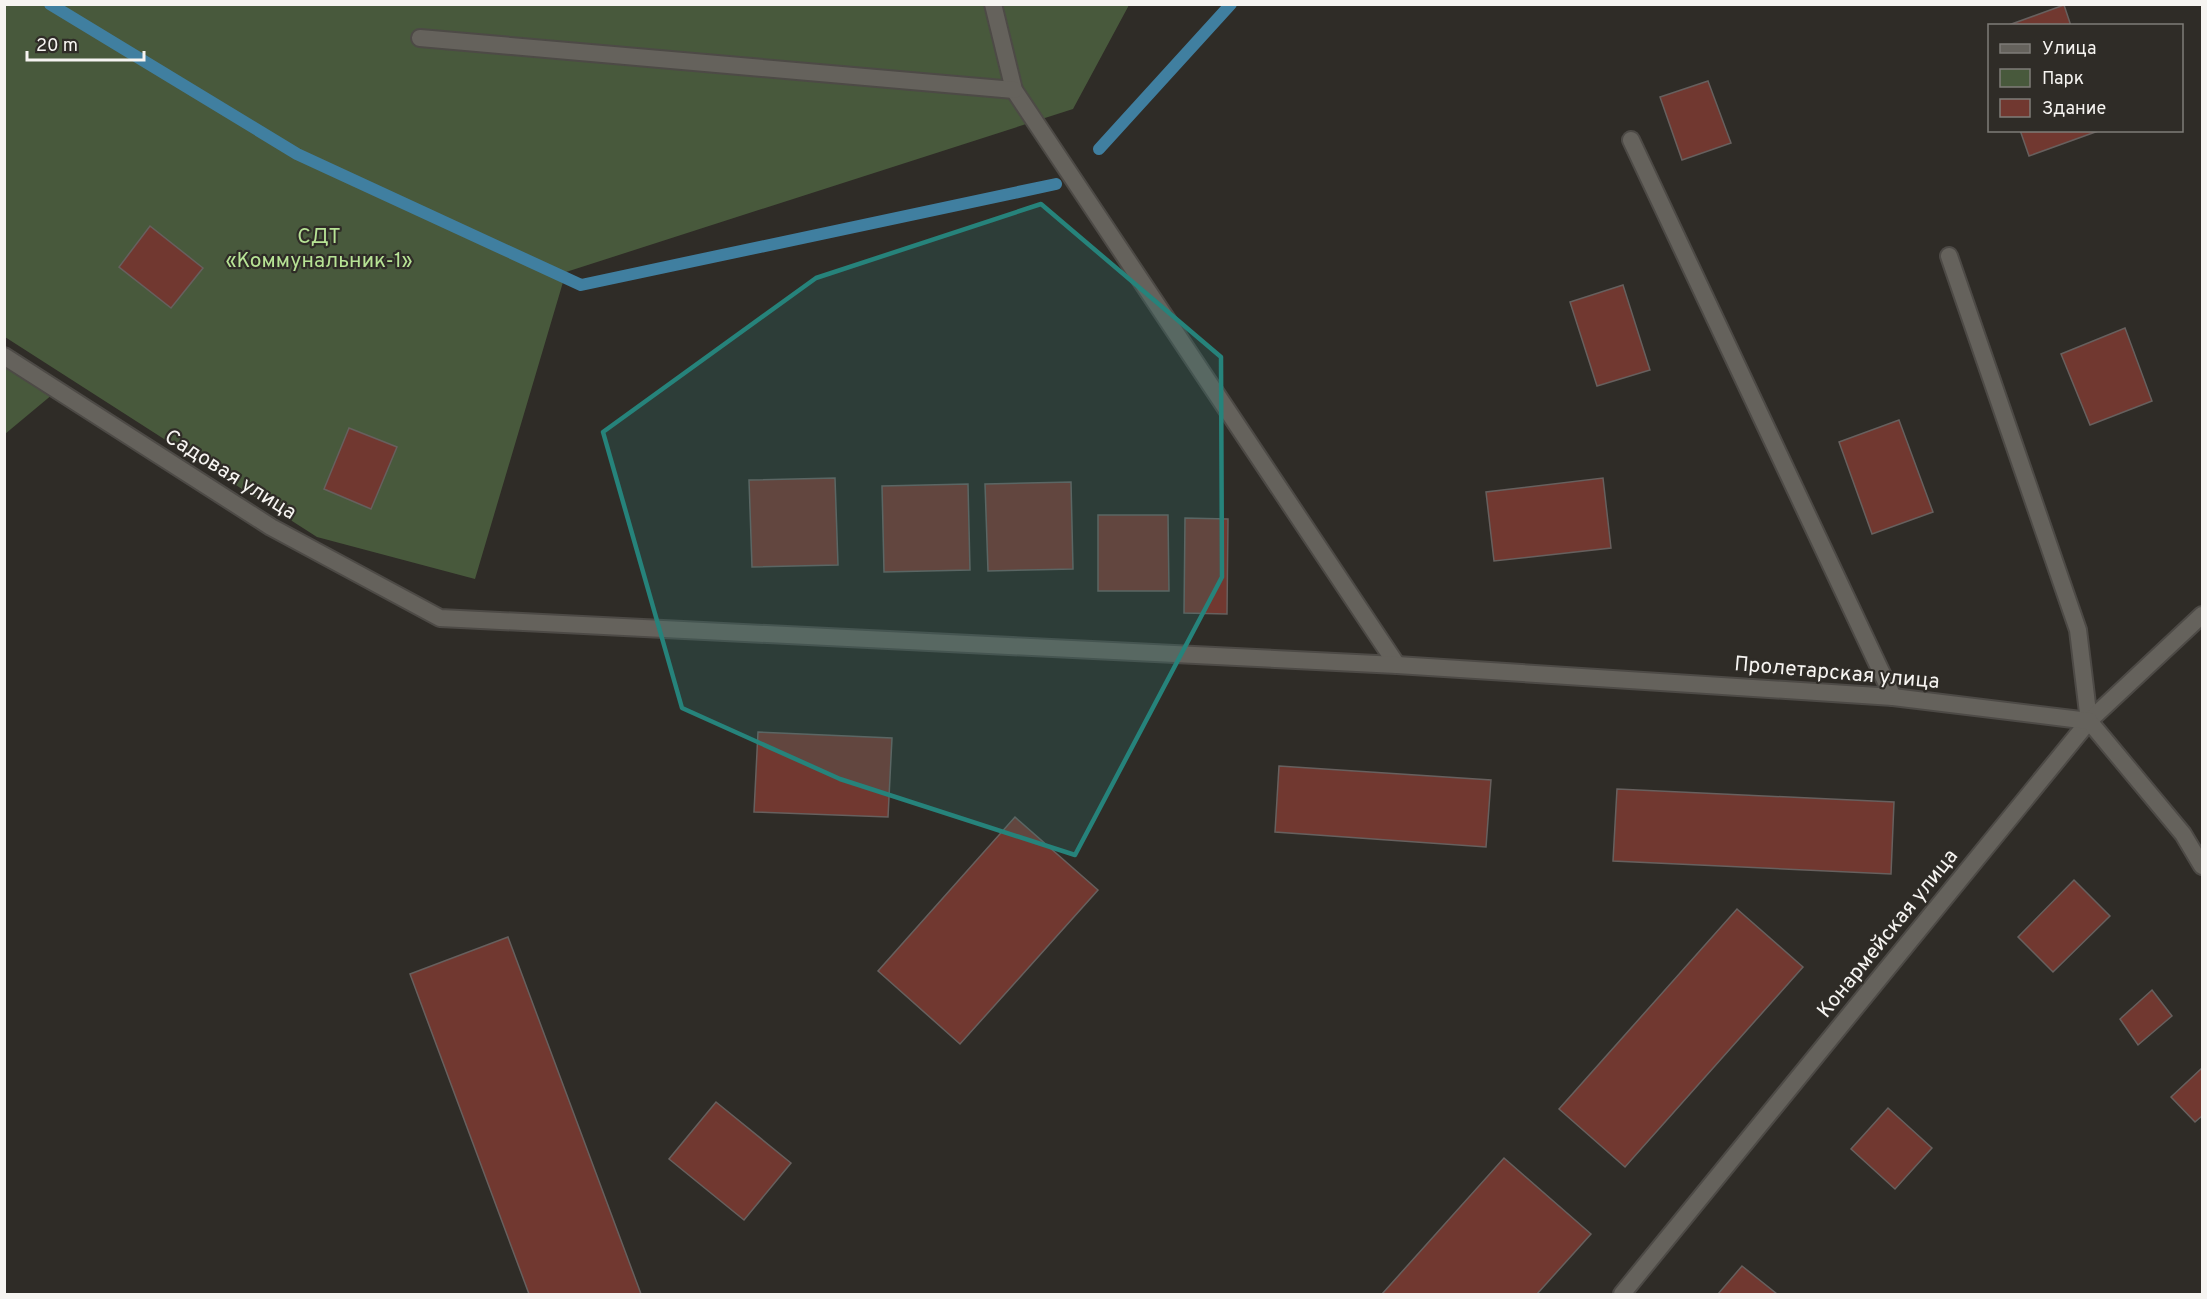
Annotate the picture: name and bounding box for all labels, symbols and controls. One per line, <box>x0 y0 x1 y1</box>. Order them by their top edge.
scale bar <box>27 24 144 62</box>
legend <box>1988 24 2183 132</box>
text: 20 m <box>36 35 78 58</box>
text: Улица <box>2042 38 2096 61</box>
text: Парк <box>2042 68 2084 91</box>
text: Здание <box>2042 98 2106 121</box>
park label: СДТ «Коммунальник-1» <box>225 224 413 275</box>
street label: Садовая улица <box>159 424 301 527</box>
street label: Пролетарская улица <box>1733 651 1941 696</box>
street label: Конармейская улица <box>1812 844 1965 1024</box>

